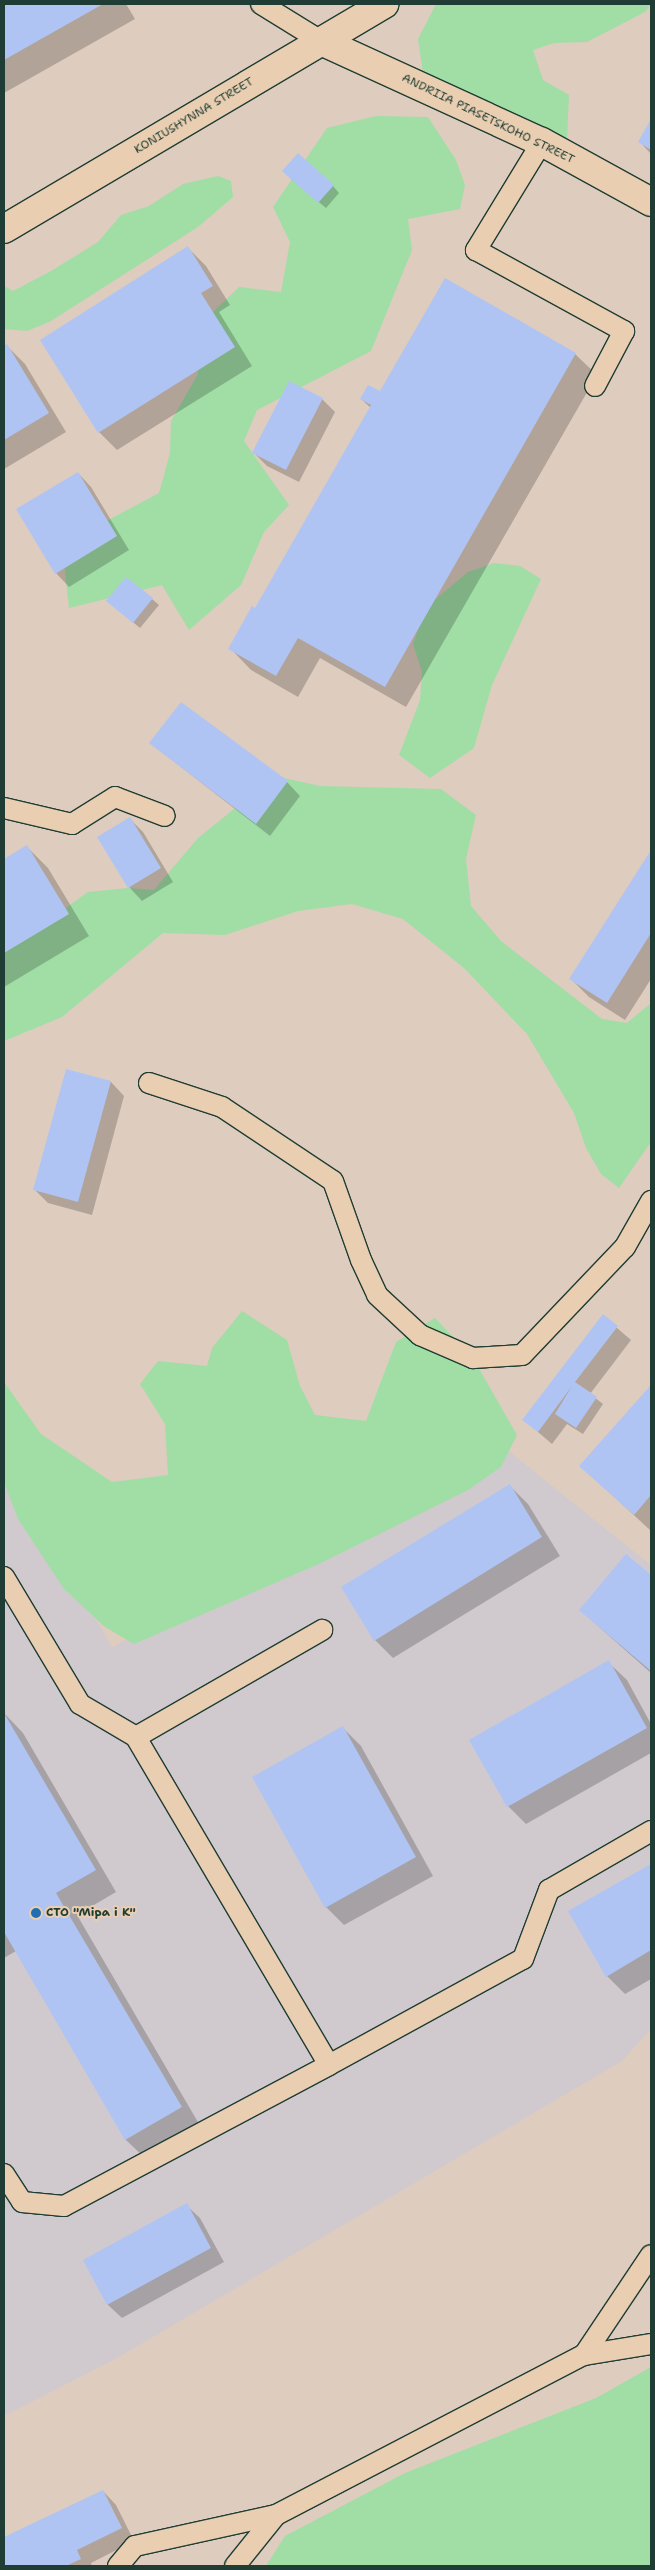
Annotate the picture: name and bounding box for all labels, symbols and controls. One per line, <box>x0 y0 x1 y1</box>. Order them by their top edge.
street label: ANDRIIA PIASETSKOHO STREET <box>399 71 577 167</box>
street label: KONIUSHYNNA STREET <box>132 75 256 157</box>
place label: СТО "Міра і К" <box>46 1906 136 1920</box>
marker: СТО "Міра і К" <box>30 1907 42 1919</box>

